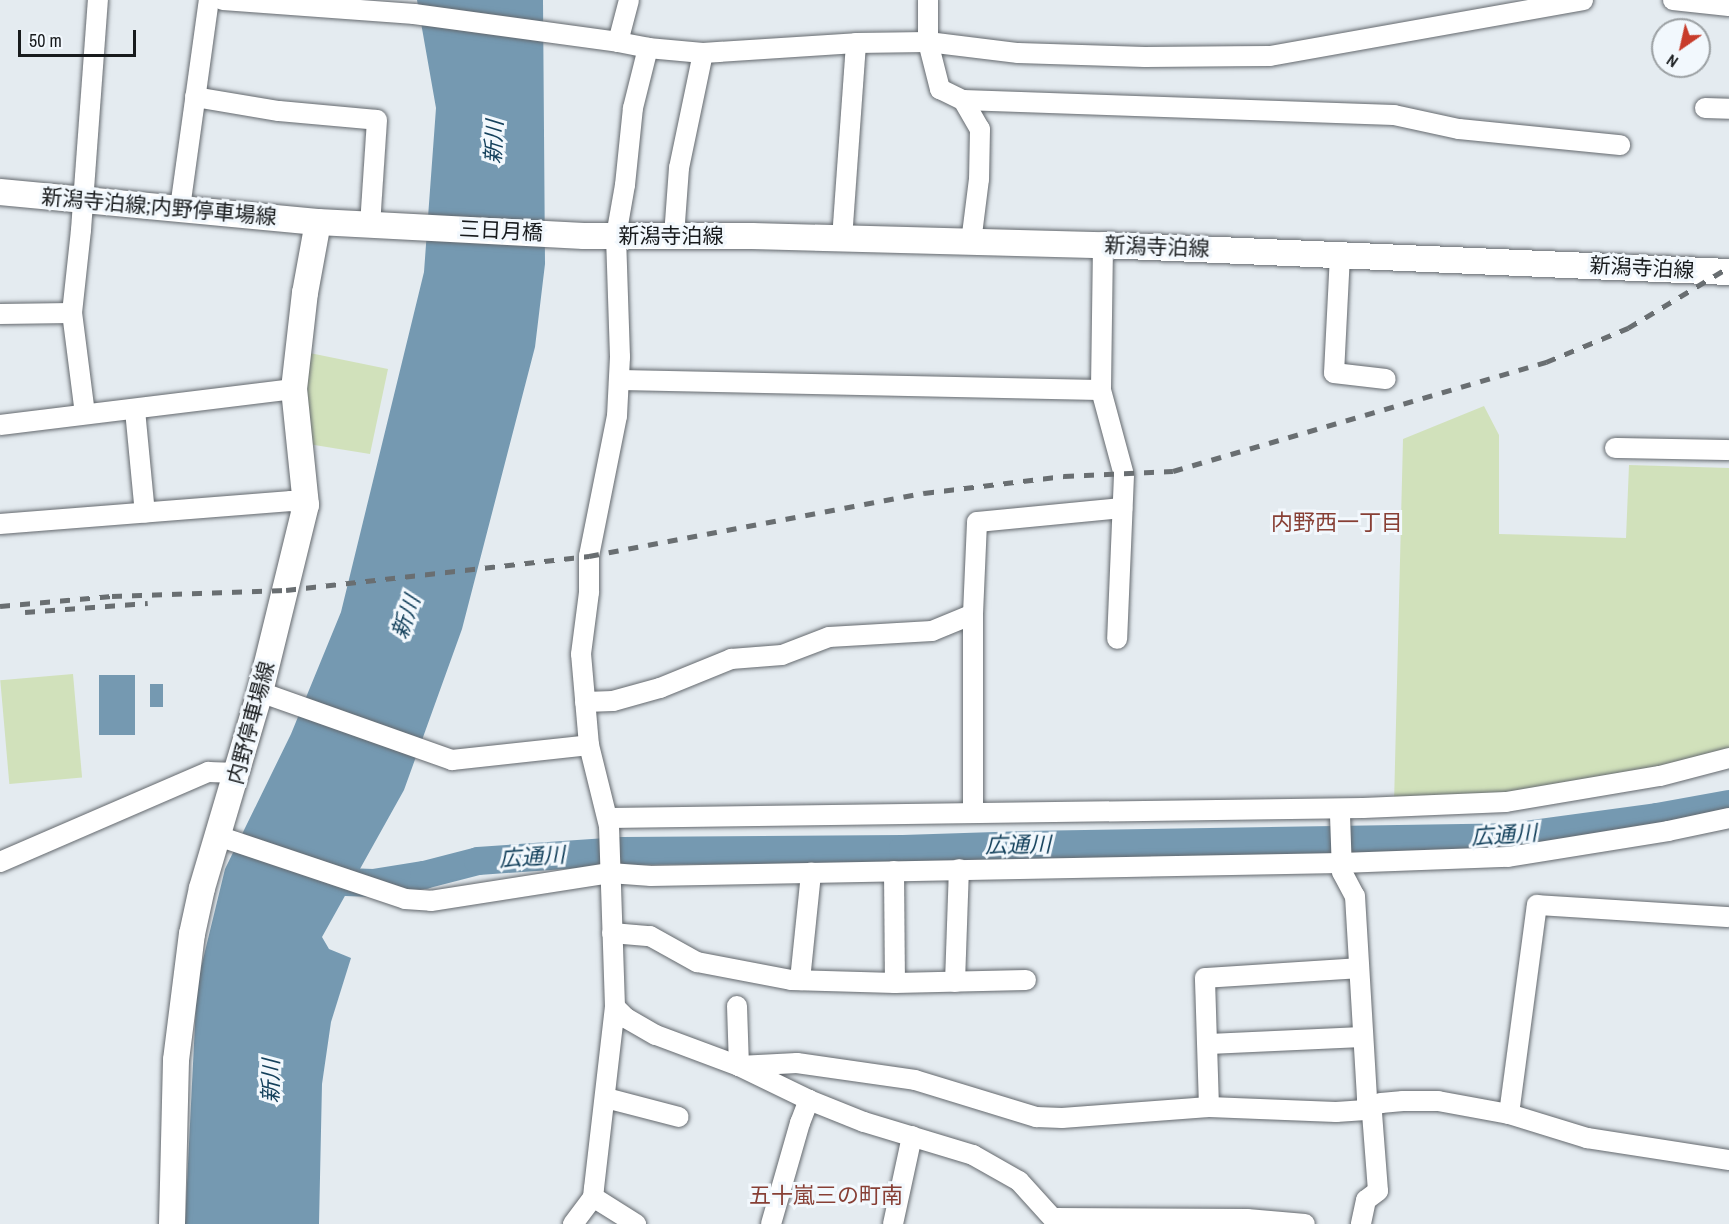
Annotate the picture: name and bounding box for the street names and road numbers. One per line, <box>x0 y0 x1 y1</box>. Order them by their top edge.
street label: 新潟寺泊線;内野停車場線 <box>40 184 278 230</box>
street label: 三日月橋 <box>458 216 544 246</box>
street label: 新潟寺泊線 <box>619 223 723 249</box>
street label: 新潟寺泊線 <box>1104 233 1210 261</box>
street label: 新潟寺泊線 <box>1589 253 1695 283</box>
street label: 内野停車場線 <box>223 659 279 787</box>

